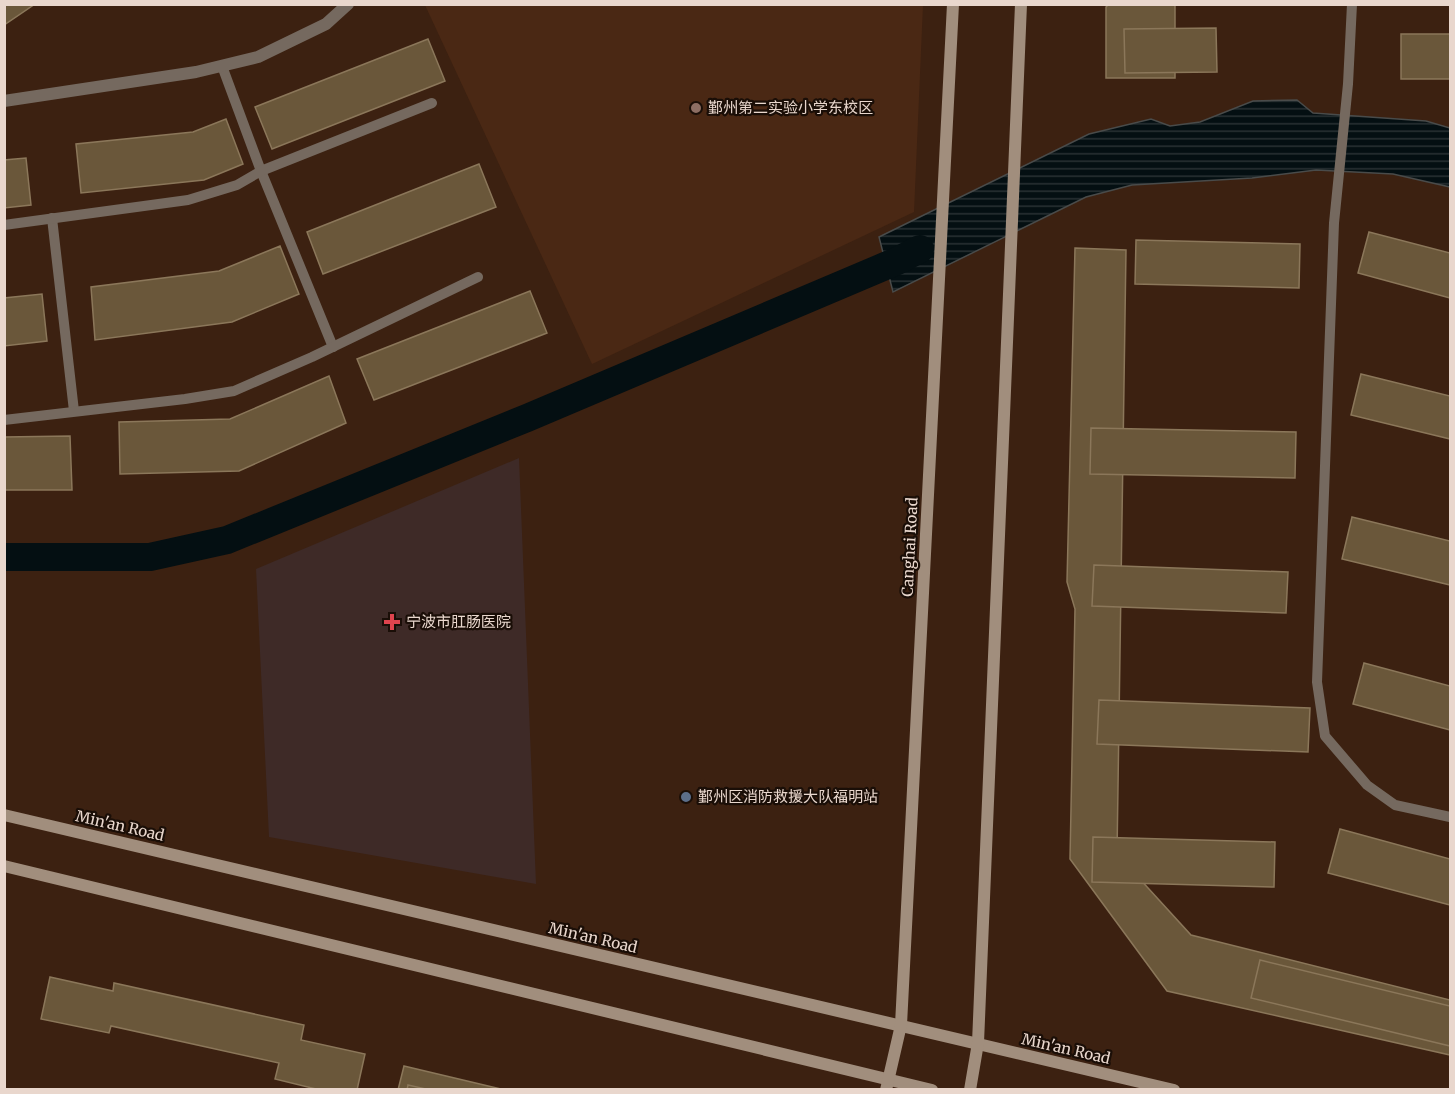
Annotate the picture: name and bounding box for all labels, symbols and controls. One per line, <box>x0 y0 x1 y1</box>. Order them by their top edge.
place label: 鄞州第二实验小学东校区 <box>708 98 873 117</box>
marker: 鄞州第二实验小学东校区 <box>689 101 703 115</box>
street label: Canghai Road <box>897 497 922 597</box>
place label: 宁波市肛肠医院 <box>406 612 511 631</box>
marker: 宁波市肛肠医院 <box>383 613 401 631</box>
place label: 鄞州区消防救援大队福明站 <box>698 787 878 806</box>
marker: 鄞州区消防救援大队福明站 <box>679 790 693 804</box>
street label: Min'an Road <box>74 806 166 845</box>
street label: Min'an Road <box>547 918 639 957</box>
street label: Min'an Road <box>1020 1029 1112 1068</box>

